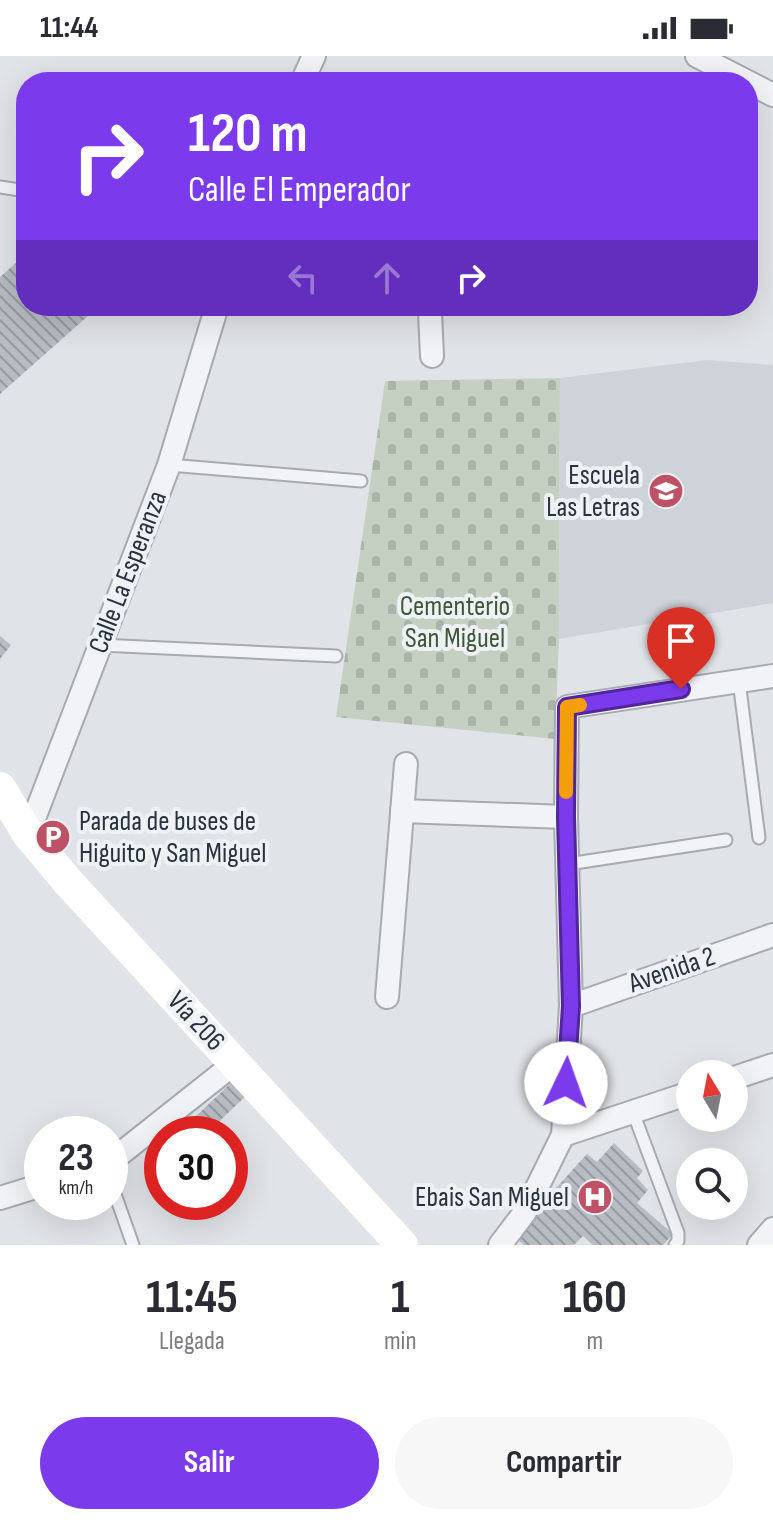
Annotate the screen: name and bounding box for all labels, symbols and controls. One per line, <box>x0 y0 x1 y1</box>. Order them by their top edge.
text: 11:44 <box>40 10 98 46</box>
text: 120 m <box>188 101 308 168</box>
icon: right <box>56 104 160 208</box>
text: Calle El Emperador <box>188 169 411 212</box>
icon: left <box>281 256 325 300</box>
icon: ahead <box>365 256 409 300</box>
icon: right <box>449 256 493 300</box>
place label: Escuela Las Letras <box>546 459 640 524</box>
school or university icon: Escuela Las Letras <box>647 472 685 510</box>
street label: Calle La Esperanza <box>82 486 174 658</box>
park label: Cementerio San Miguel <box>400 590 510 655</box>
pin <box>647 607 715 689</box>
icon: arrive <box>659 619 703 663</box>
place label: Parada de buses de Higuito y San Miguel <box>79 805 267 870</box>
parking icon: Parada de buses de Higuito y San Miguel <box>34 818 72 856</box>
street label: Avenida 2 <box>624 940 720 1000</box>
street label: Vía 206 <box>160 984 232 1058</box>
position arrow <box>524 1041 608 1125</box>
north arrow <box>676 1060 748 1132</box>
map controls <box>676 1060 748 1220</box>
speed limit sign: 30 <box>144 1116 248 1220</box>
text: 23 <box>58 1134 94 1182</box>
button: search <box>676 1148 748 1220</box>
text: km/h <box>59 1176 93 1200</box>
hospital icon: Ebais San Miguel <box>576 1178 614 1216</box>
place label: Ebais San Miguel <box>415 1181 569 1214</box>
text: 11:45 <box>146 1269 238 1326</box>
text: 1 <box>391 1269 410 1326</box>
text: 160 <box>563 1269 627 1326</box>
text: Llegada <box>159 1326 225 1357</box>
text: min <box>384 1326 417 1357</box>
text: m <box>586 1326 603 1357</box>
button: Salir <box>40 1417 379 1509</box>
button: Compartir <box>395 1417 733 1509</box>

